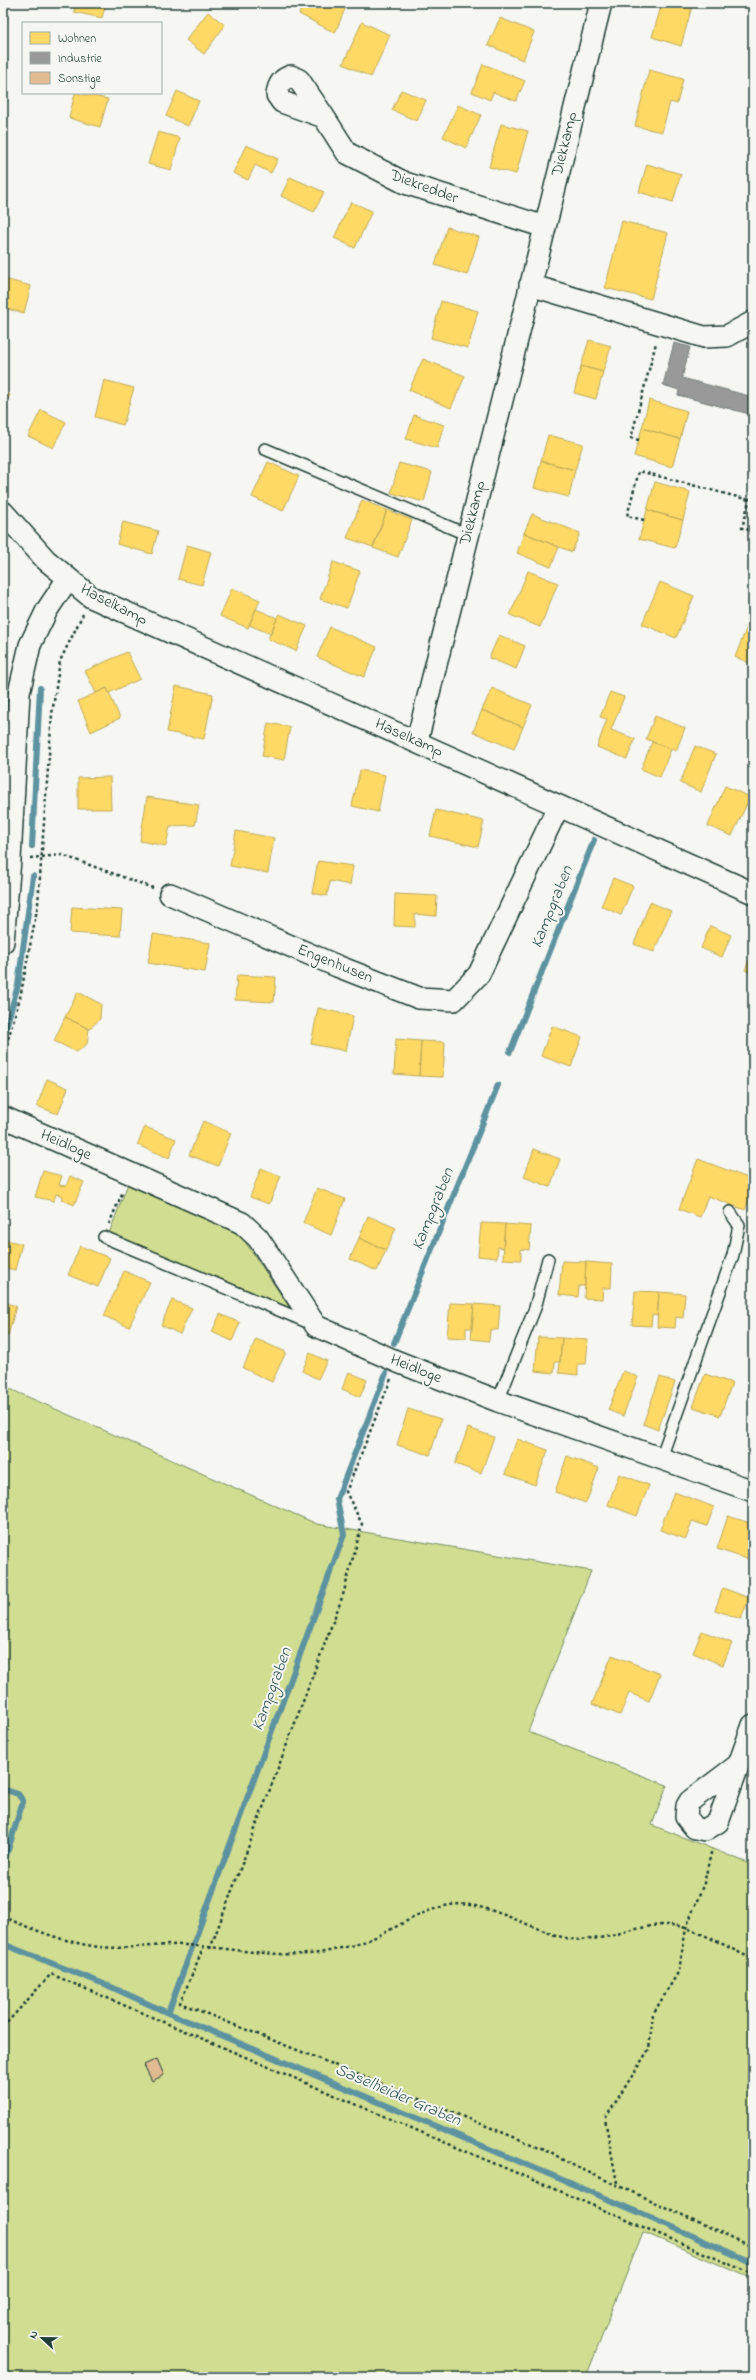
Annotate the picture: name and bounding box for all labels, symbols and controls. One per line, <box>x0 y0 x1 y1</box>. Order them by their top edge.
legend <box>22 22 162 94</box>
text: Wohnen <box>58 30 96 48</box>
text: Industrie <box>58 50 102 68</box>
text: Sonstige <box>58 70 102 89</box>
street label: Diekkamp <box>545 109 585 180</box>
street label: Diekredder <box>386 163 462 210</box>
street label: Diekkamp <box>453 478 493 549</box>
street label: Haselkamp <box>76 578 152 632</box>
street label: Haselkamp <box>371 712 447 764</box>
water label: Kampgraben <box>524 861 581 952</box>
street label: Engenhusen <box>294 938 377 990</box>
street label: Heidloge <box>37 1123 96 1167</box>
water label: Kampgraben <box>405 1163 462 1254</box>
street label: Heidloge <box>387 1348 446 1390</box>
water label: Kampgraben <box>245 1643 300 1734</box>
water label: Saselheider Graben <box>331 2057 465 2133</box>
north arrow <box>22 2318 62 2358</box>
text: N <box>25 2328 42 2341</box>

